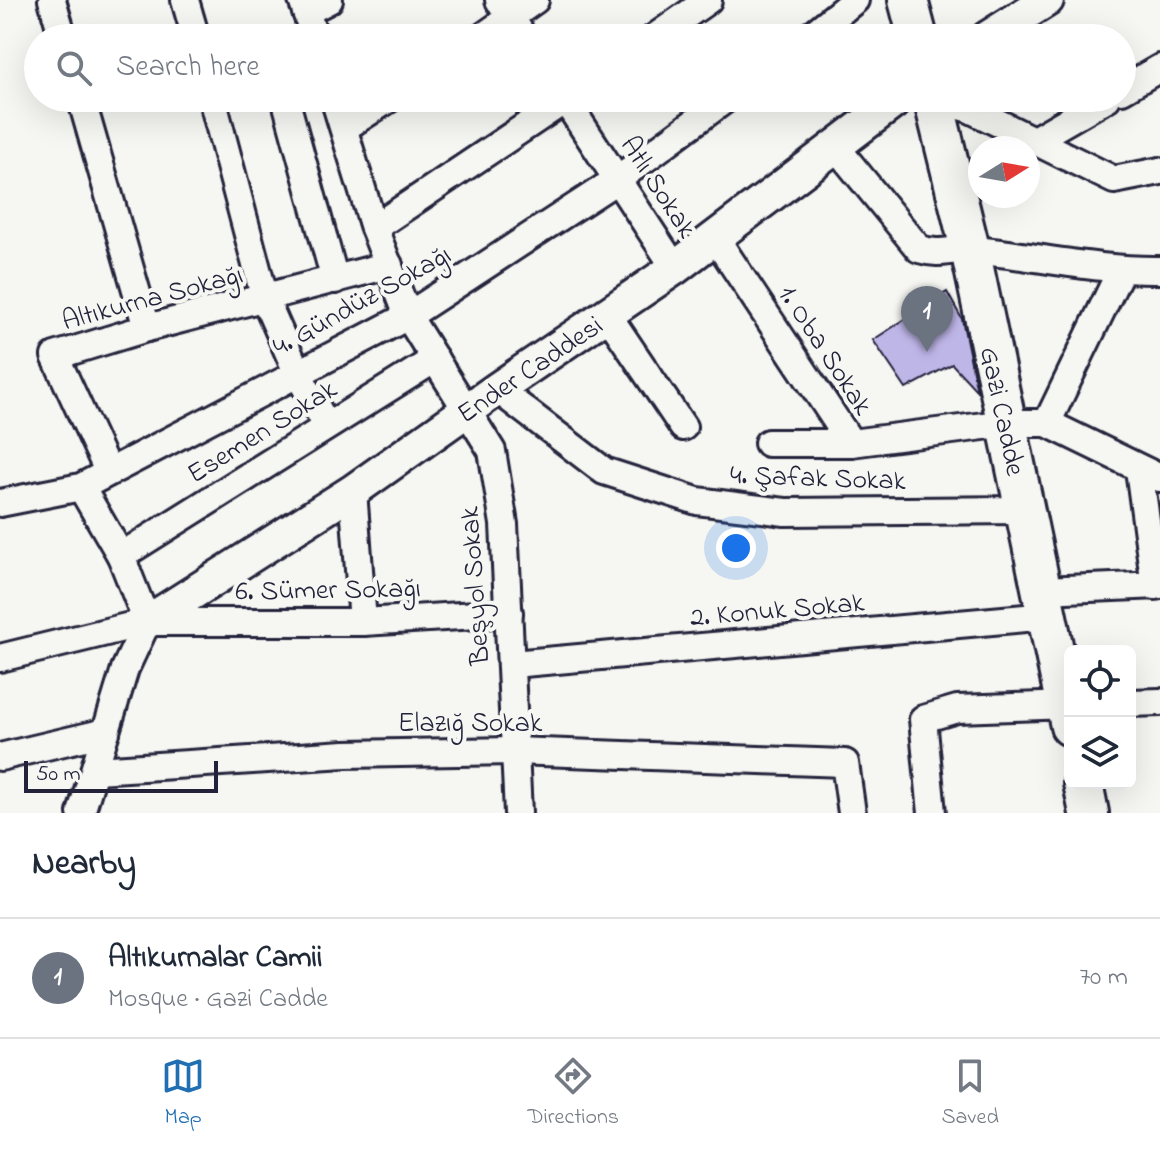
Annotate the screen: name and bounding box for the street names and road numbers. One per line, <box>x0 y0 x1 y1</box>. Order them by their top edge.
street label: Atlı Sokak <box>609 129 706 248</box>
street label: 4. Gündüz Sokağı <box>266 236 460 368</box>
street label: Altıkurna Sokağı <box>58 256 248 343</box>
street label: 1. Oba Sokak <box>766 278 882 425</box>
street label: Ender Caddesi <box>450 307 612 435</box>
street label: Gazi Cadde <box>967 343 1034 480</box>
street label: Esemen Sokak <box>180 370 347 495</box>
street label: 4. Şafak Sokak <box>729 456 907 503</box>
street label: Beşyol Sokak <box>450 504 503 667</box>
street label: 6. Sümer Sokağı <box>235 569 421 614</box>
street label: 2. Konuk Sokak <box>688 583 867 640</box>
street label: Elazığ Sokak <box>398 704 543 745</box>

